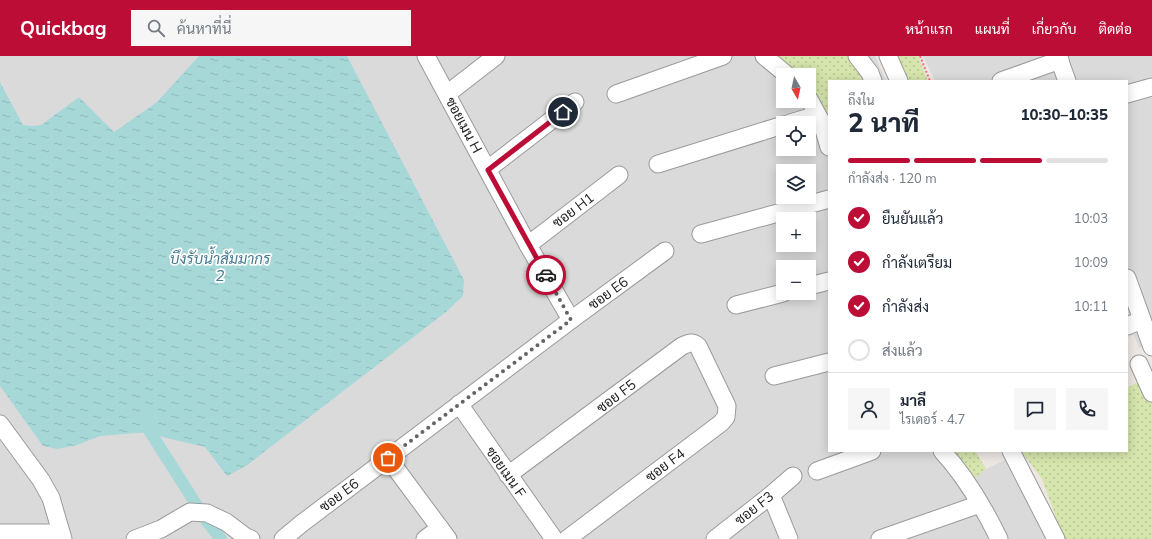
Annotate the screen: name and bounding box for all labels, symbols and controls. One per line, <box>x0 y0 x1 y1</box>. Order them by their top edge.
search box <box>131 10 411 46</box>
text: Quickbag <box>20 16 107 40</box>
icon: search <box>145 17 167 39</box>
text: ค้นหาที่นี่ <box>177 19 232 38</box>
text: หน้าแรก <box>905 20 953 38</box>
text: แผนที่ <box>975 20 1010 38</box>
text: เกี่ยวกับ <box>1032 20 1076 38</box>
text: ติดต่อ <box>1098 20 1132 38</box>
north arrow <box>776 68 816 108</box>
map controls <box>776 68 816 300</box>
text: ถึงใน <box>848 92 875 108</box>
street label: ซอยเมน H <box>442 94 486 156</box>
pin <box>546 95 580 129</box>
icon: home <box>552 101 574 123</box>
text: 10:30–10:35 <box>1021 105 1108 124</box>
text: 2 นาที <box>848 106 919 139</box>
button: locate <box>776 116 816 156</box>
button: layers <box>776 164 816 204</box>
text: กำลังส่ง · 120 m <box>848 170 937 186</box>
street label: ซอย H1 <box>549 188 597 232</box>
icon: check <box>848 207 870 229</box>
text: ยืนยันแล้ว <box>882 209 943 228</box>
text: 10:03 <box>1074 210 1108 226</box>
button: + <box>776 212 816 252</box>
water label: บึงรับน้ำสัมมากร 2 <box>170 246 271 285</box>
icon: check <box>848 251 870 273</box>
text: กำลังเตรียม <box>882 253 952 272</box>
text: 10:09 <box>1074 254 1108 270</box>
courier <box>526 255 566 295</box>
button: − <box>776 260 816 300</box>
icon: car <box>535 264 557 286</box>
street label: ซอย E6 <box>584 272 632 314</box>
icon: check <box>848 295 870 317</box>
text: กำลังส่ง <box>882 297 929 316</box>
text: 10:11 <box>1074 298 1108 314</box>
text: ส่งแล้ว <box>882 341 923 360</box>
street label: ซอย F5 <box>593 375 639 417</box>
button: person <box>848 388 890 430</box>
button: chat <box>1014 388 1056 430</box>
button: phone <box>1066 388 1108 430</box>
text: มาลี <box>900 391 926 410</box>
text: ไรเดอร์ · 4.7 <box>900 411 965 427</box>
pin <box>371 441 405 475</box>
street label: ซอยเมน F <box>482 443 530 501</box>
street label: ซอย F4 <box>642 444 689 486</box>
icon: bag <box>377 447 399 469</box>
street label: ซอย E6 <box>316 474 362 516</box>
street label: ซอย F3 <box>731 487 777 529</box>

